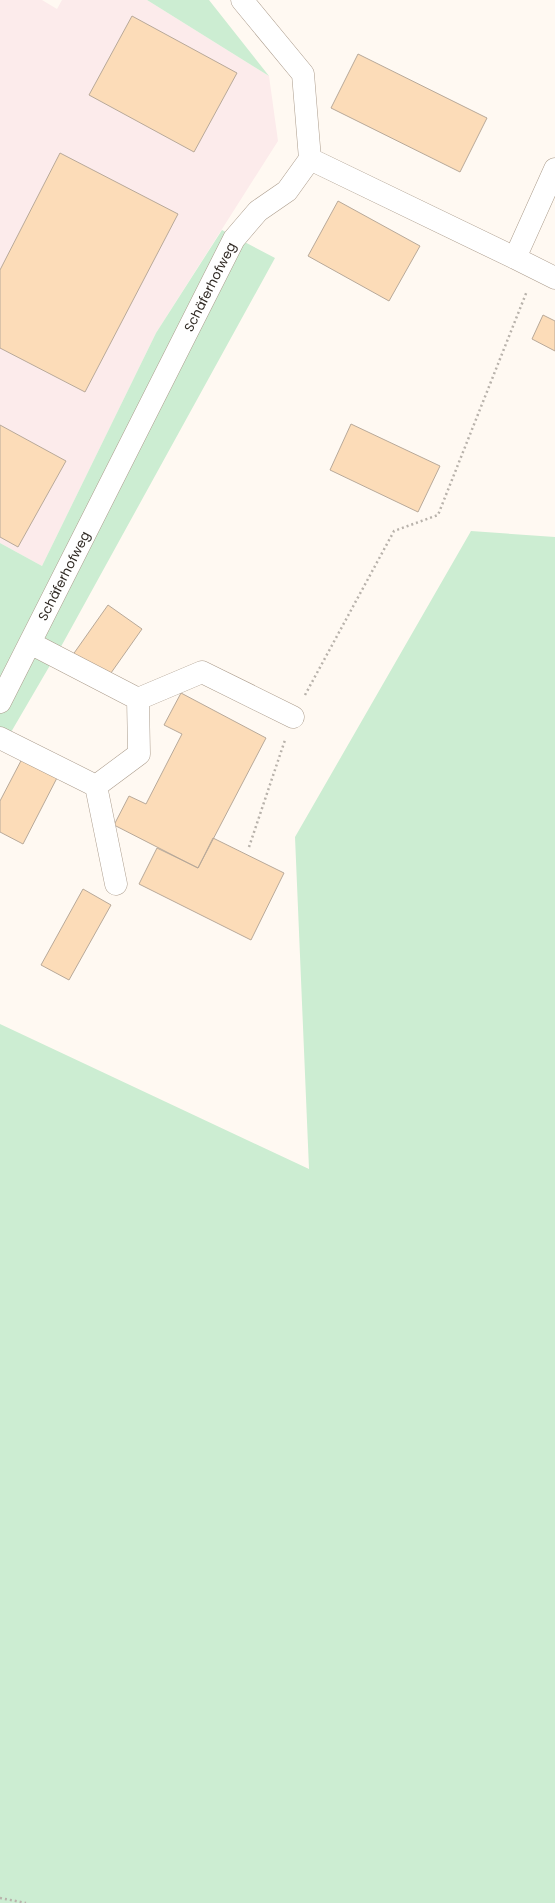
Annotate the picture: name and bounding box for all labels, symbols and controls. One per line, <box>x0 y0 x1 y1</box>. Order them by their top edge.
street label: Schäferhofweg <box>179 239 241 335</box>
street label: Schäferhofweg <box>33 528 95 624</box>

